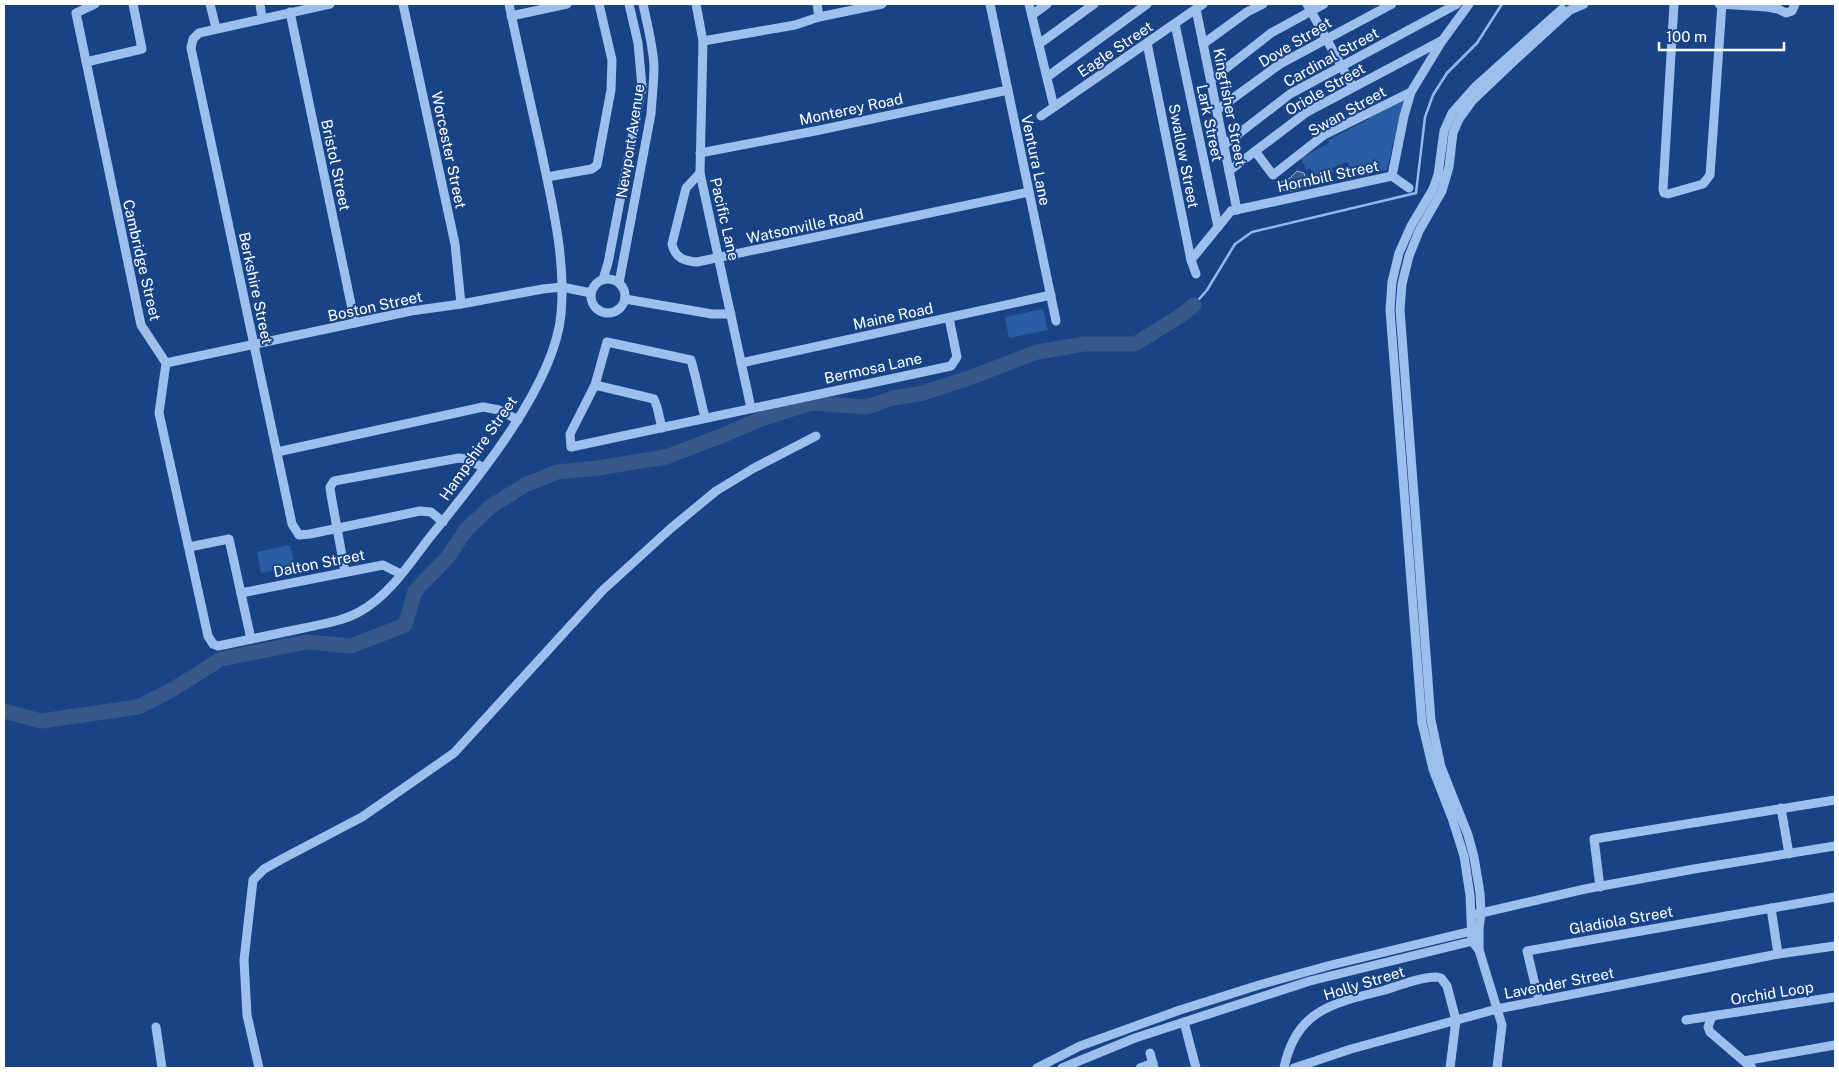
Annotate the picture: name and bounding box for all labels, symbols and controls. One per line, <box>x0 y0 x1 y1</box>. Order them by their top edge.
street label: Dove Street <box>1255 14 1335 70</box>
street label: Eagle Street <box>1074 18 1156 80</box>
scale bar <box>1659 20 1784 52</box>
street label: Cardinal Street <box>1281 24 1382 90</box>
text: 100 m <box>1666 28 1707 45</box>
street label: Kingfisher Street <box>1210 47 1250 168</box>
street label: Oriole Street <box>1282 59 1368 119</box>
street label: Newport Avenue <box>613 83 647 199</box>
street label: Lark Street <box>1194 83 1227 163</box>
street label: Swan Street <box>1305 83 1389 139</box>
street label: Worcester Street <box>428 90 470 210</box>
street label: Monterey Road <box>798 90 904 128</box>
street label: Swallow Street <box>1166 102 1202 210</box>
street label: Ventura Lane <box>1018 113 1054 207</box>
street label: Bristol Street <box>318 118 354 212</box>
street label: Hornbill Street <box>1276 157 1381 195</box>
street label: Pacific Lane <box>707 176 743 262</box>
street label: Cambridge Street <box>120 198 164 322</box>
street label: Watsonville Road <box>745 205 865 247</box>
street label: Berkshire Street <box>236 230 276 346</box>
street label: Boston Street <box>326 288 424 324</box>
street label: Maine Road <box>851 299 935 333</box>
street label: Bermosa Lane <box>823 349 923 387</box>
street label: Hampshire Street <box>436 393 520 503</box>
street label: Dalton Street <box>272 546 366 580</box>
street label: Gladiola Street <box>1568 902 1674 938</box>
street label: Holly Street <box>1321 963 1407 1003</box>
street label: Lavender Street <box>1503 964 1616 1002</box>
street label: Orchid Loop <box>1729 978 1815 1008</box>

